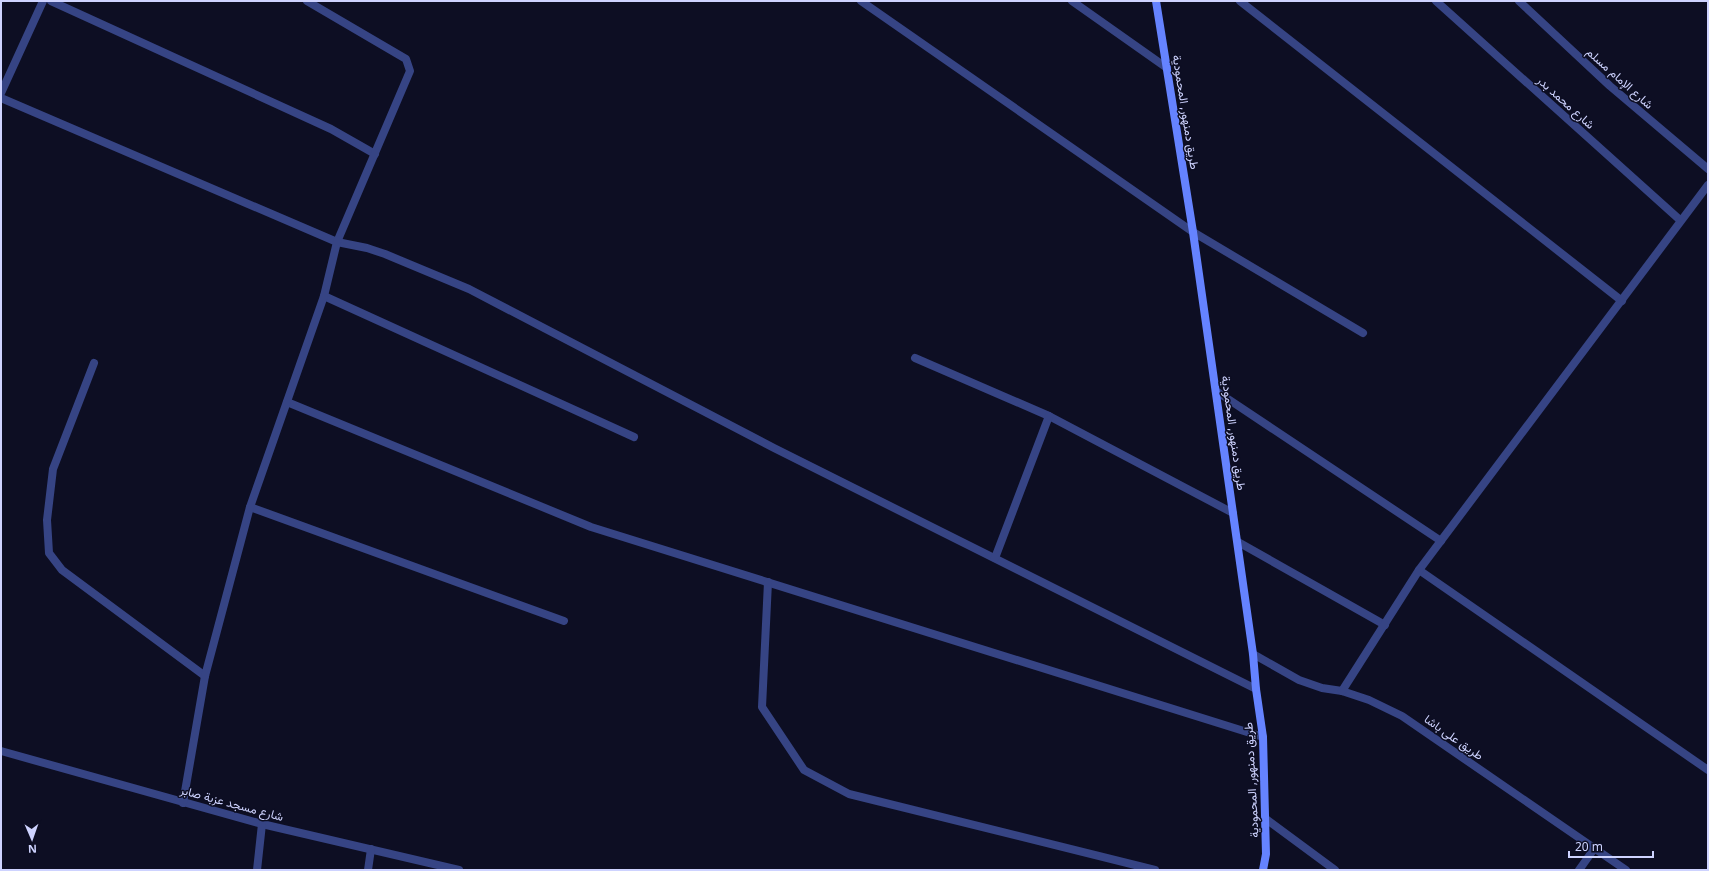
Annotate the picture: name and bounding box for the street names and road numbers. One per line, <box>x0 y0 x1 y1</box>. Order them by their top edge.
street label: شارع الإمام مسلم <box>1582 43 1657 113</box>
street label: طريق دمنهور, المحمودية <box>1169 54 1203 171</box>
street label: شارع محمد بدر <box>1532 71 1599 133</box>
street label: طريق دمنهور, المحمودية <box>1218 375 1250 492</box>
street label: طريق على باشا <box>1421 710 1487 764</box>
street label: طريق دمنهور, المحمودية <box>1239 722 1263 838</box>
street label: شارع مسجد عزبة صابر <box>177 781 286 826</box>

